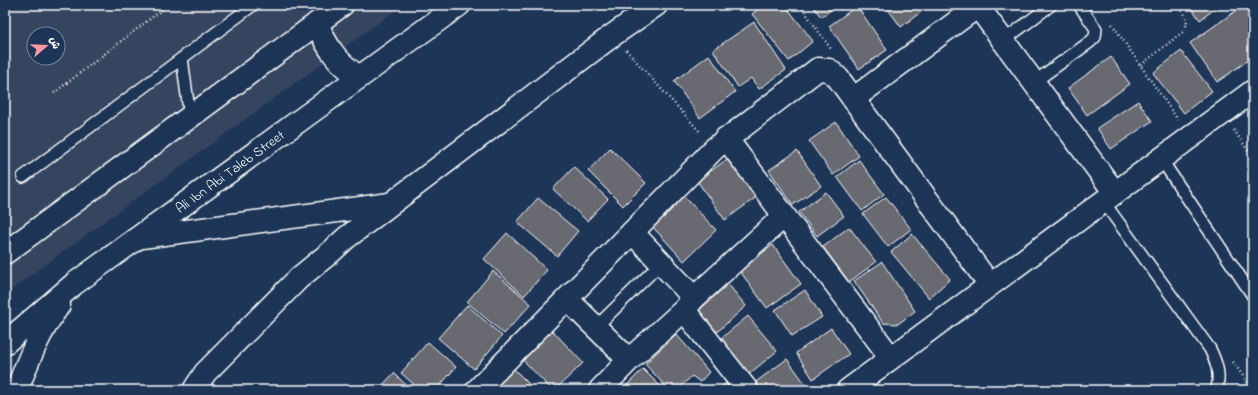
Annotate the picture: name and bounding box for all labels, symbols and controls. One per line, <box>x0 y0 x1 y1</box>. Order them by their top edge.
north arrow <box>26 26 66 66</box>
text: ش <box>45 35 64 51</box>
street label: Ali Ibn Abi Taleb Street <box>171 125 290 219</box>

